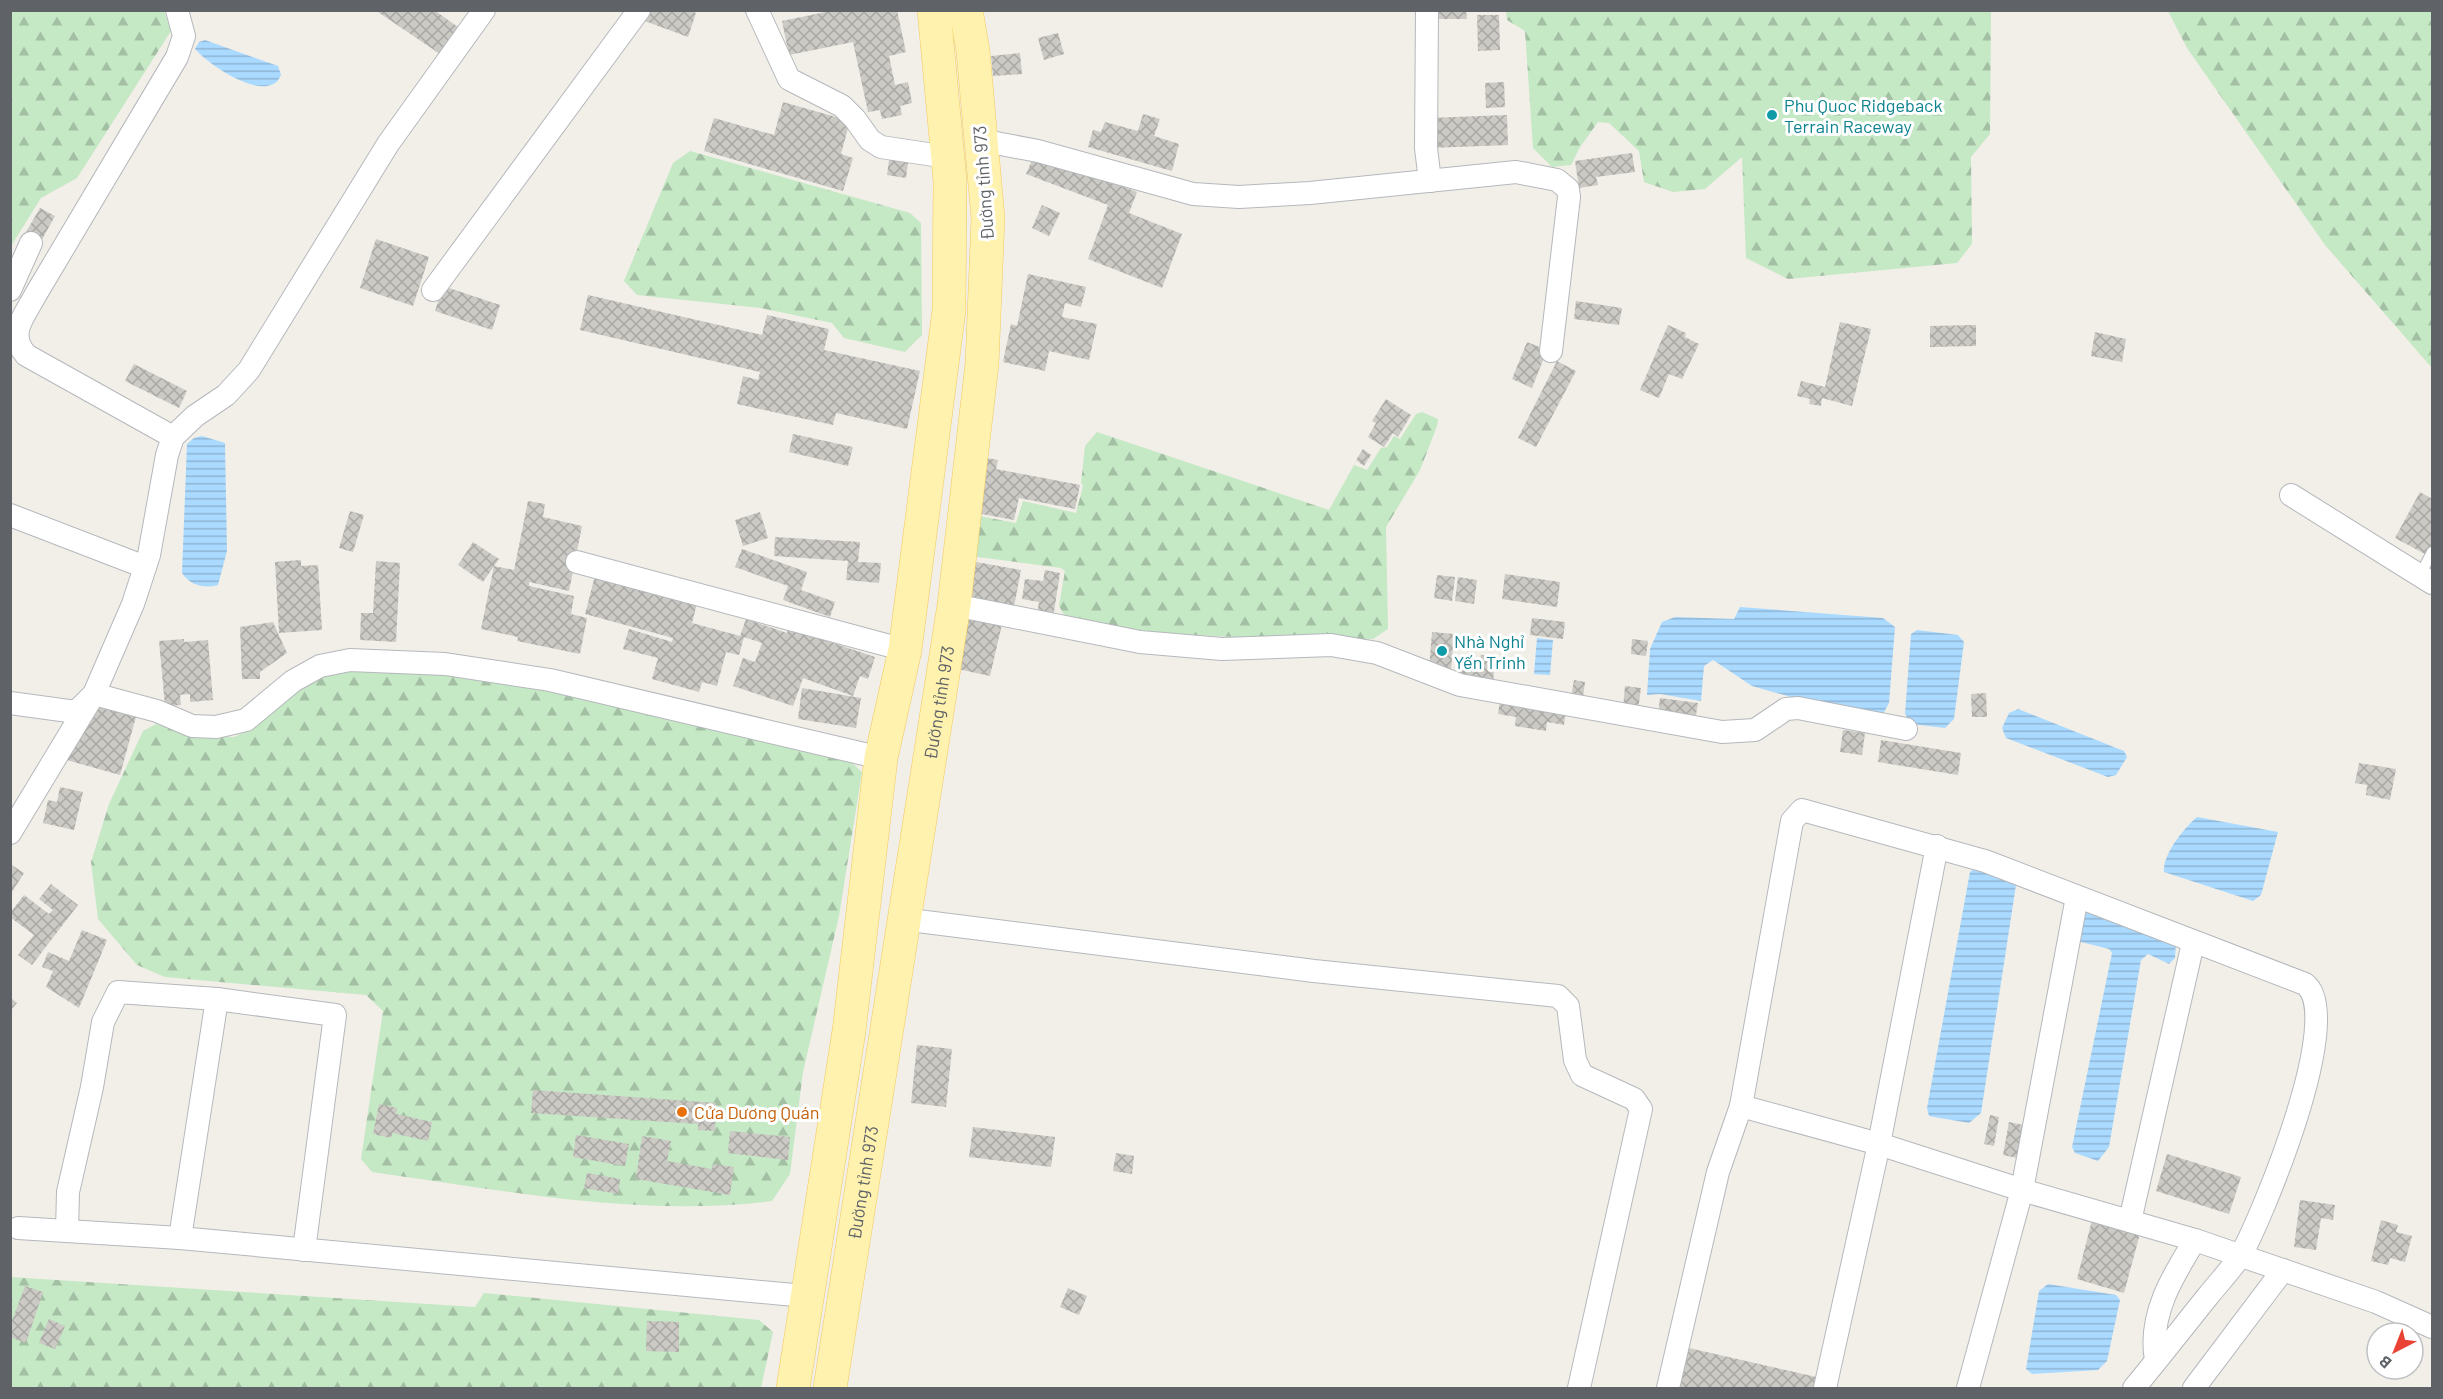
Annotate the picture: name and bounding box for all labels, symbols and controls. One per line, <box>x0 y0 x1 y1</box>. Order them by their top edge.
place label: Phu Quoc Ridgeback Terrain Raceway <box>1784 94 1942 137</box>
marker: Phu Quoc Ridgeback Terrain Raceway <box>1765 108 1779 122</box>
street label: Đường tỉnh 973 <box>968 125 998 241</box>
place label: Nhà Nghỉ Yến Trinh <box>1454 630 1526 673</box>
street label: Đường tỉnh 973 <box>919 644 958 761</box>
marker: Nhà Nghỉ Yến Trinh <box>1435 644 1449 658</box>
place label: Cửa Dương Quán <box>694 1101 819 1123</box>
marker: Cửa Dương Quán <box>675 1105 689 1119</box>
street label: Đường tỉnh 973 <box>843 1124 882 1241</box>
north arrow <box>2365 1321 2425 1381</box>
text: B <box>2375 1352 2395 1373</box>

